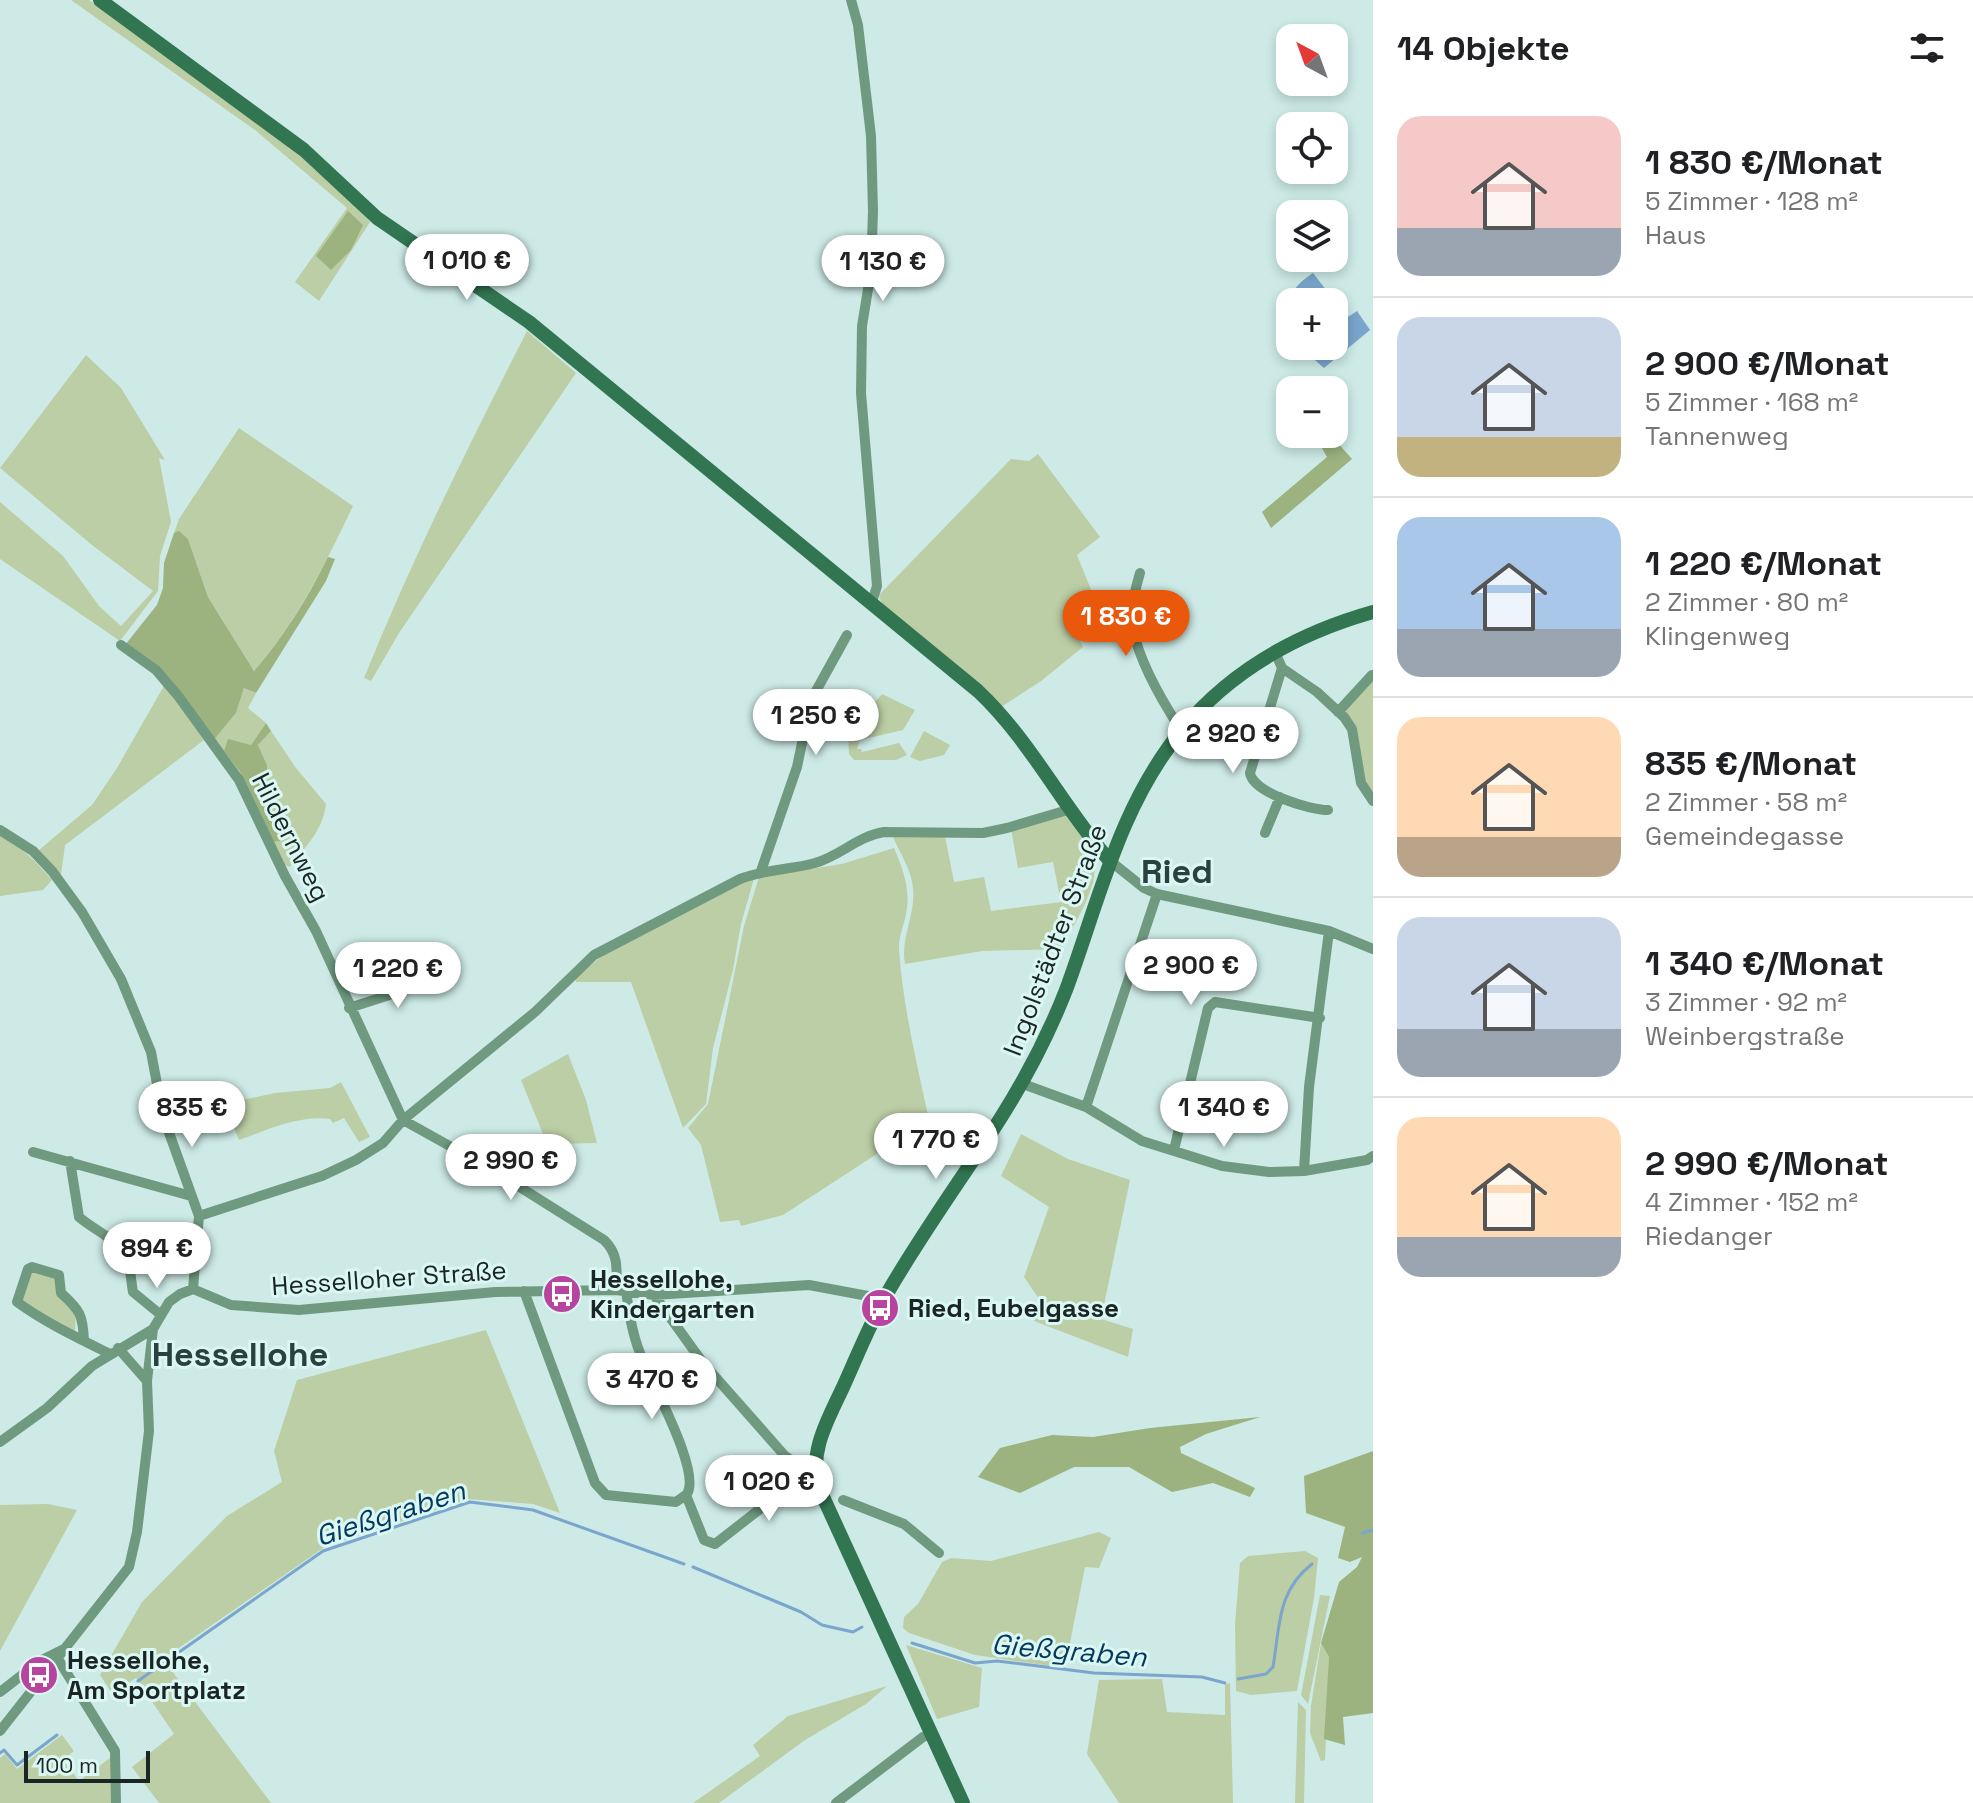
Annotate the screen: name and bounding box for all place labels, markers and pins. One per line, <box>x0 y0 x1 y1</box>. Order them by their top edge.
pin: 1 010 € <box>393 234 541 302</box>
pin: 1 130 € <box>809 235 957 303</box>
pin: 1 830 € <box>1052 590 1200 658</box>
pin: 1 250 € <box>742 689 890 757</box>
pin: 2 920 € <box>1159 707 1307 775</box>
pin: 2 900 € <box>1117 939 1265 1007</box>
pin: 1 220 € <box>324 942 472 1010</box>
pin: 835 € <box>136 1081 248 1149</box>
pin: 1 340 € <box>1150 1081 1298 1149</box>
pin: 1 770 € <box>862 1113 1010 1181</box>
pin: 2 990 € <box>437 1134 585 1202</box>
pin: 894 € <box>101 1222 213 1290</box>
place label: Hessellohe, Kindergarten <box>590 1262 755 1326</box>
bus stop icon: Hessellohe, Kindergarten <box>541 1273 583 1315</box>
bus stop icon: Ried, Eubelgasse <box>859 1287 901 1329</box>
place label: Ried, Eubelgasse <box>908 1291 1119 1325</box>
pin: 3 470 € <box>578 1353 726 1421</box>
pin: 1 020 € <box>695 1455 843 1523</box>
place label: Hessellohe, Am Sportplatz <box>67 1643 246 1707</box>
bus stop icon: Hessellohe, Am Sportplatz <box>18 1654 60 1696</box>

